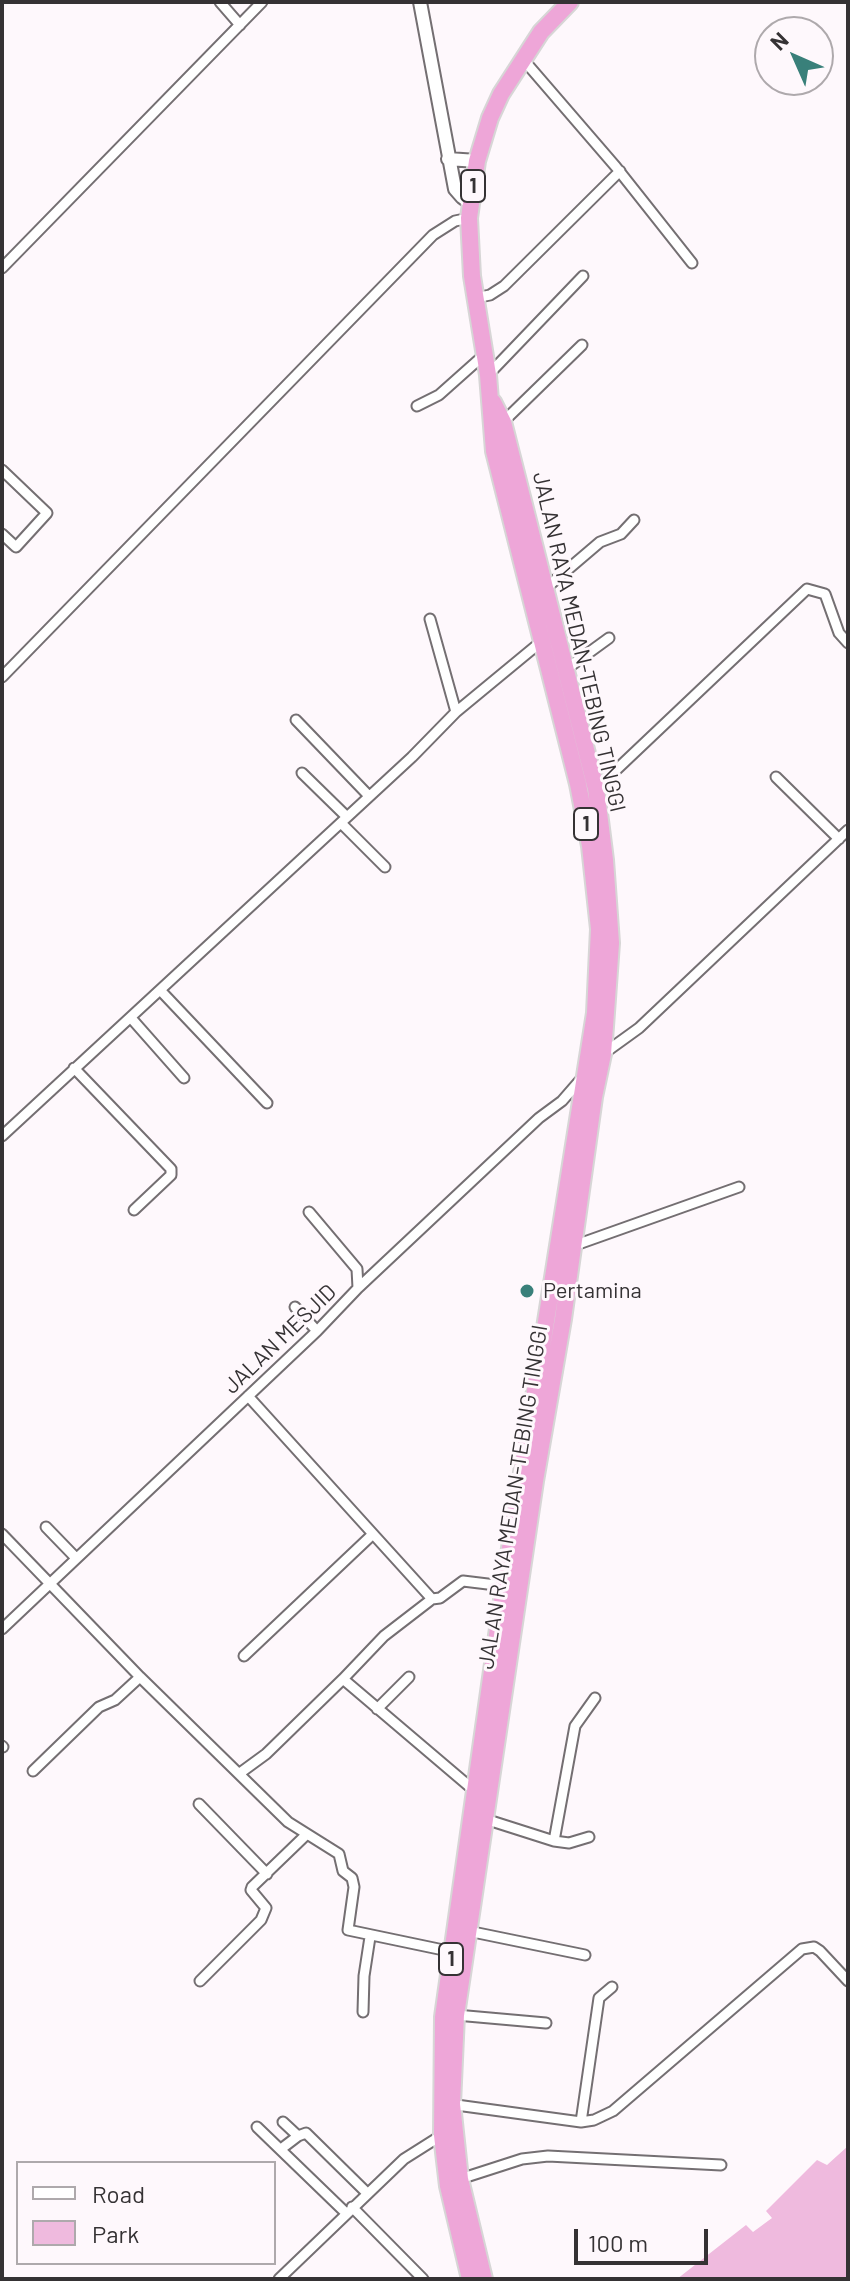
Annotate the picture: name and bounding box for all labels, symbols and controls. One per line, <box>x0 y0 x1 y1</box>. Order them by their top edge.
north arrow <box>754 16 834 96</box>
text: N <box>764 26 793 55</box>
road number: 1 <box>461 170 485 202</box>
street label: JALAN RAYA MEDAN-TEBING TINGGI <box>527 469 631 815</box>
road number: 1 <box>574 808 598 840</box>
place label: Pertamina <box>543 1278 642 1304</box>
street label: JALAN MESJID <box>218 1279 342 1399</box>
marker: Pertamina <box>518 1282 536 1300</box>
street label: JALAN RAYA MEDAN-TEBING TINGGI <box>473 1323 553 1671</box>
road number: 1 <box>439 1943 463 1975</box>
legend <box>16 2161 276 2265</box>
text: Road <box>92 2179 145 2208</box>
scale bar <box>578 2213 712 2263</box>
text: Park <box>92 2219 139 2248</box>
text: 100 m <box>588 2228 648 2257</box>

